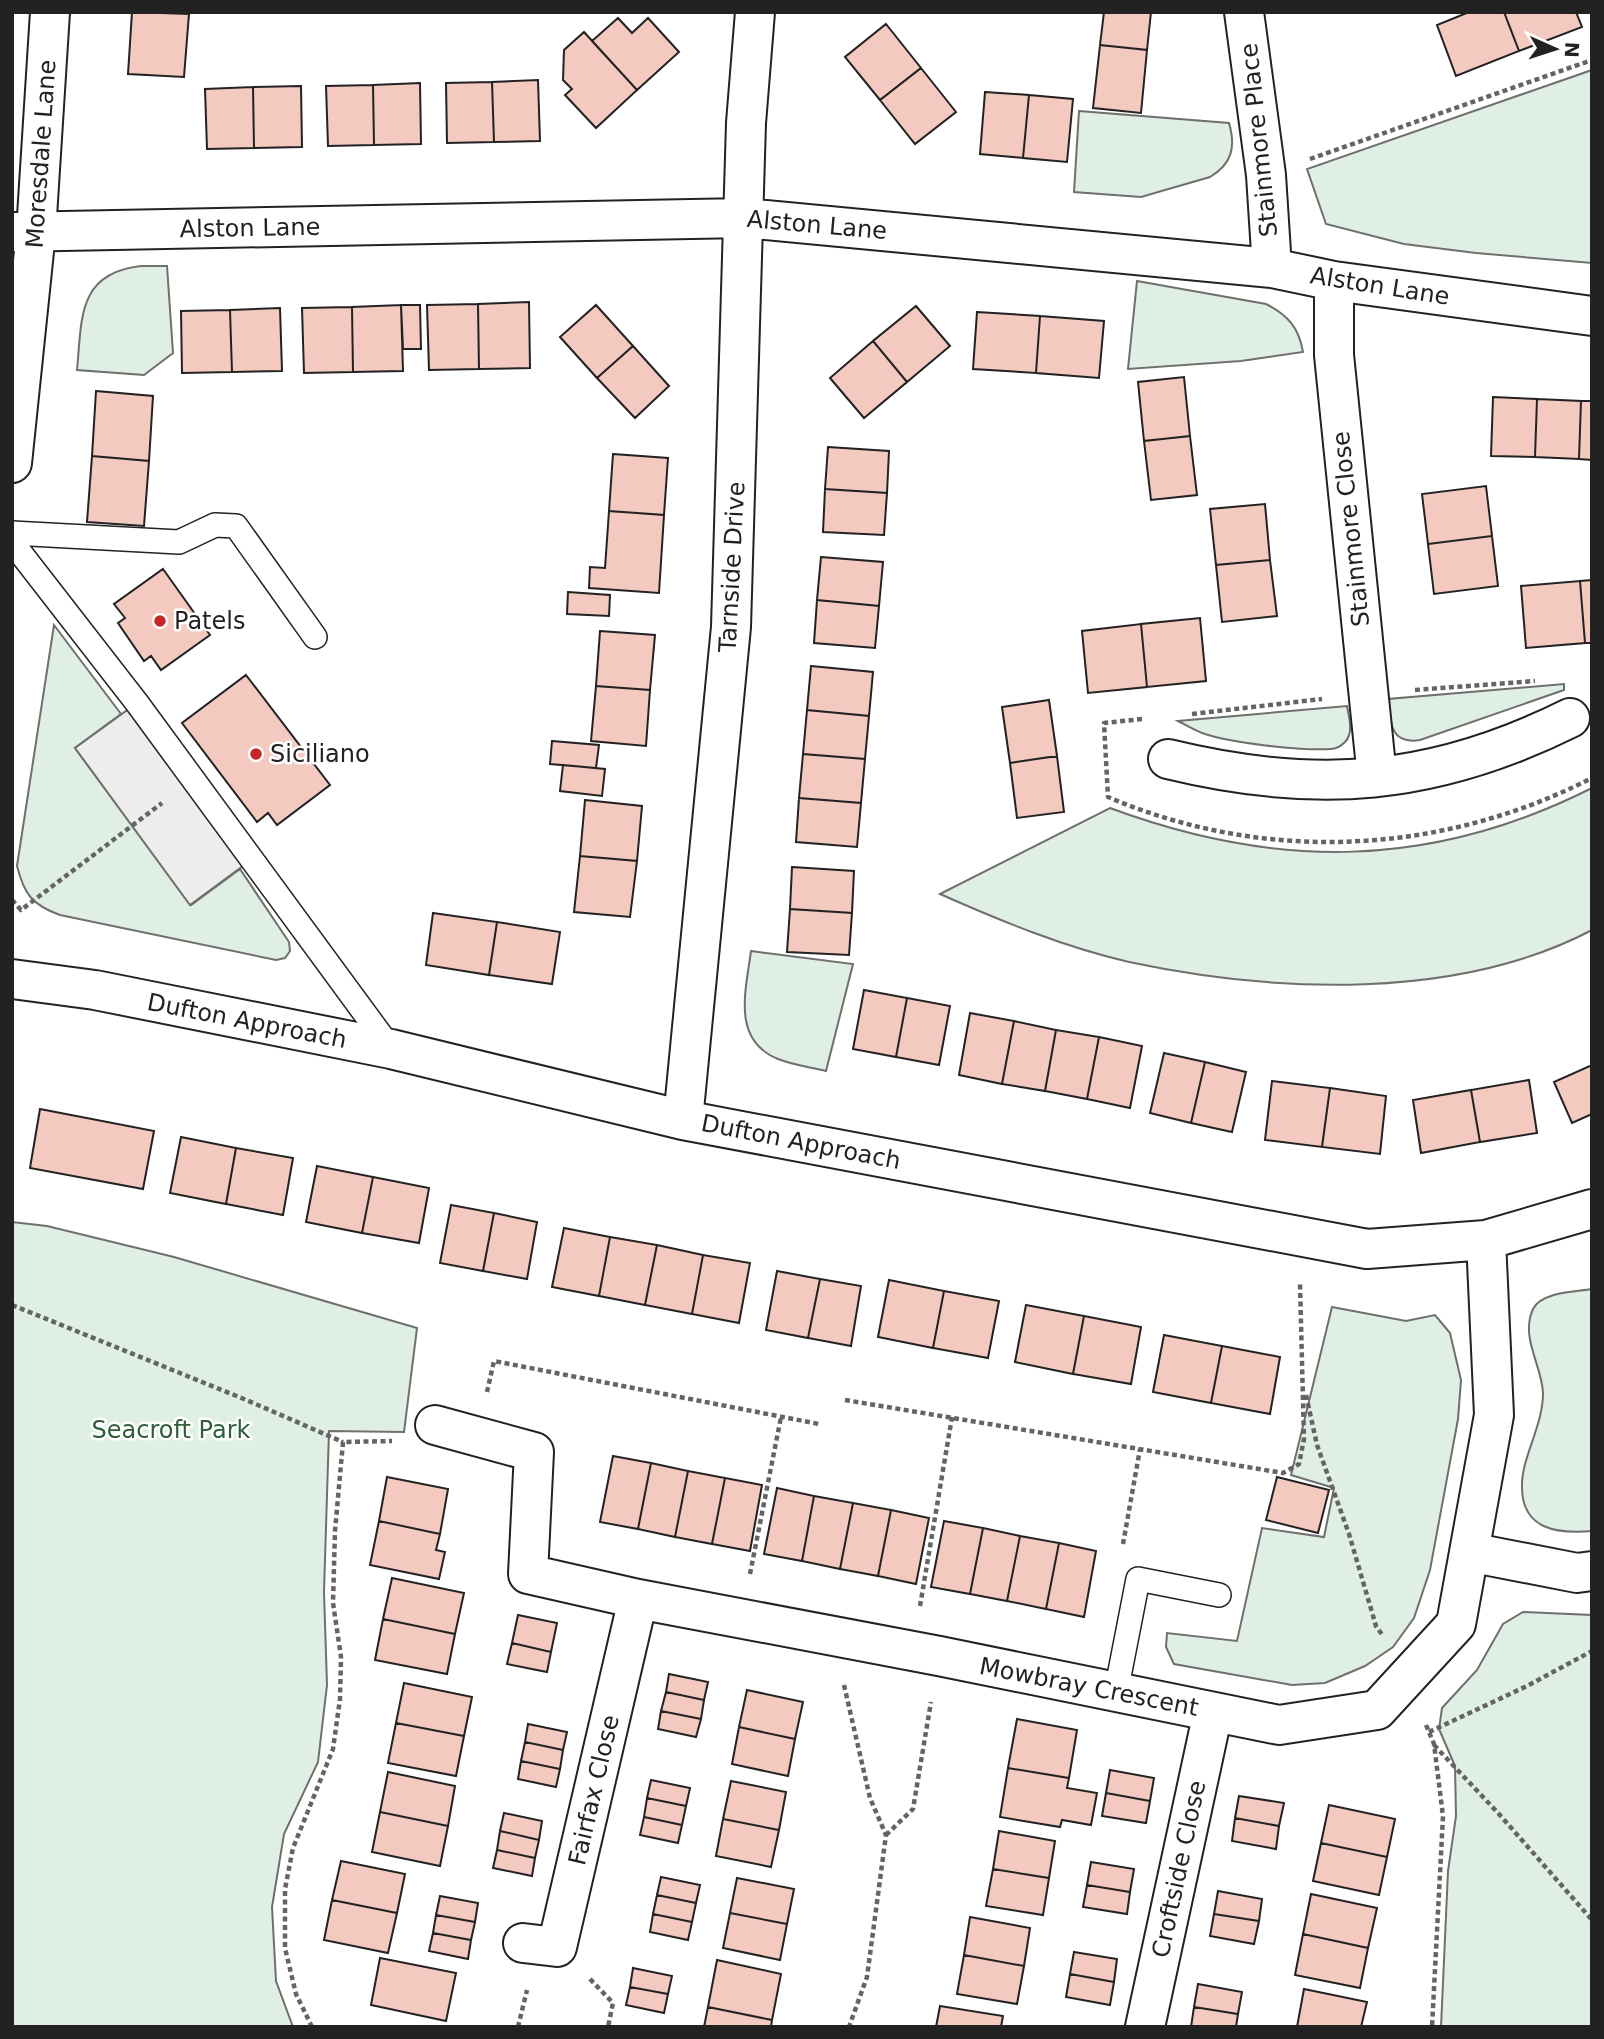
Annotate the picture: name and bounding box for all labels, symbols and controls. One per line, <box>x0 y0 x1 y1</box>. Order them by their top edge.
north arrow <box>1520 14 1590 84</box>
text: N <box>1561 41 1583 58</box>
street label: Stainmore Place <box>1235 42 1283 238</box>
street label: Moresdale Lane <box>20 59 62 249</box>
street label: Alston Lane <box>746 205 888 245</box>
street label: Alston Lane <box>179 213 321 243</box>
street label: Alston Lane <box>1308 261 1452 311</box>
street label: Stainmore Close <box>1327 430 1375 628</box>
street label: Tarnside Drive <box>713 481 750 654</box>
place label: Patels <box>174 607 245 635</box>
marker: Patels <box>152 613 168 629</box>
place label: Siciliano <box>270 740 370 768</box>
marker: Siciliano <box>248 746 264 762</box>
street label: Dufton Approach <box>145 988 349 1054</box>
street label: Dufton Approach <box>699 1109 903 1175</box>
park label: Seacroft Park <box>92 1416 251 1444</box>
street label: Mowbray Crescent <box>977 1652 1201 1722</box>
street label: Fairfax Close <box>563 1712 625 1868</box>
street label: Croftside Close <box>1147 1778 1211 1960</box>

